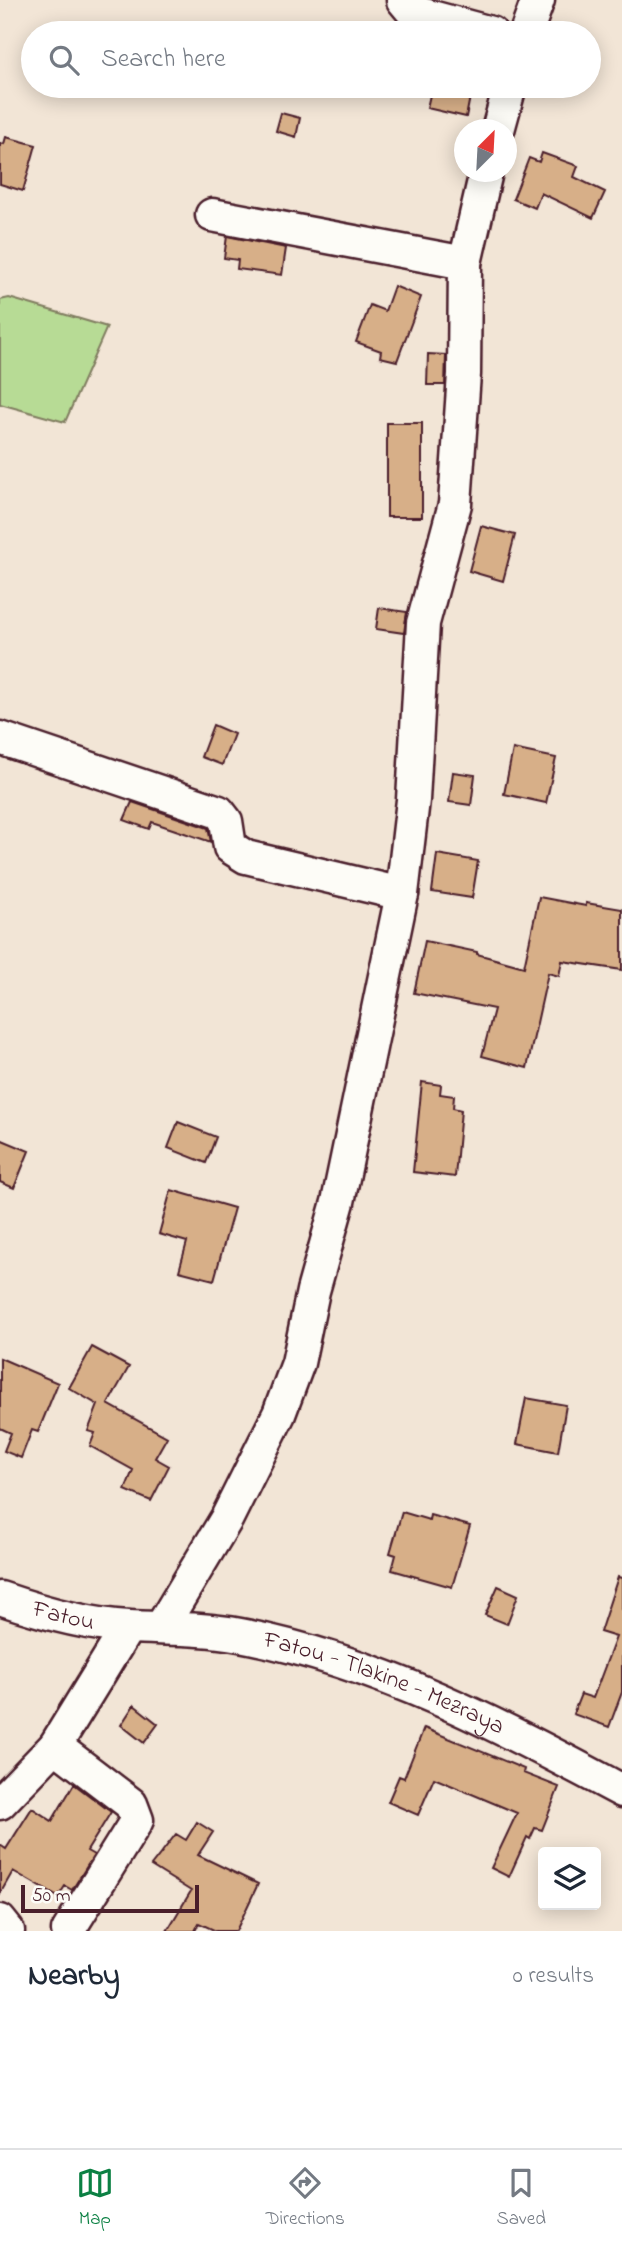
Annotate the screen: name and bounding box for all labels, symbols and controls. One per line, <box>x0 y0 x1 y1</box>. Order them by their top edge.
search box <box>21 21 601 98</box>
icon: search <box>45 41 83 79</box>
text: Search here <box>101 41 226 79</box>
north arrow <box>454 119 517 182</box>
street label: Fatou <box>27 1592 97 1640</box>
street label: Fatou - Tlakine - Mezraya <box>259 1623 510 1745</box>
map controls <box>538 1847 601 1910</box>
button: layers <box>538 1847 601 1910</box>
scale bar <box>21 1882 200 1914</box>
text: 50 m <box>32 1883 71 1910</box>
text: Nearby <box>28 1955 120 1999</box>
text: 0 results <box>513 1960 594 1993</box>
tab: Map <box>76 2164 114 2233</box>
tab: Directions <box>266 2164 345 2233</box>
tab: Saved <box>497 2164 546 2233</box>

